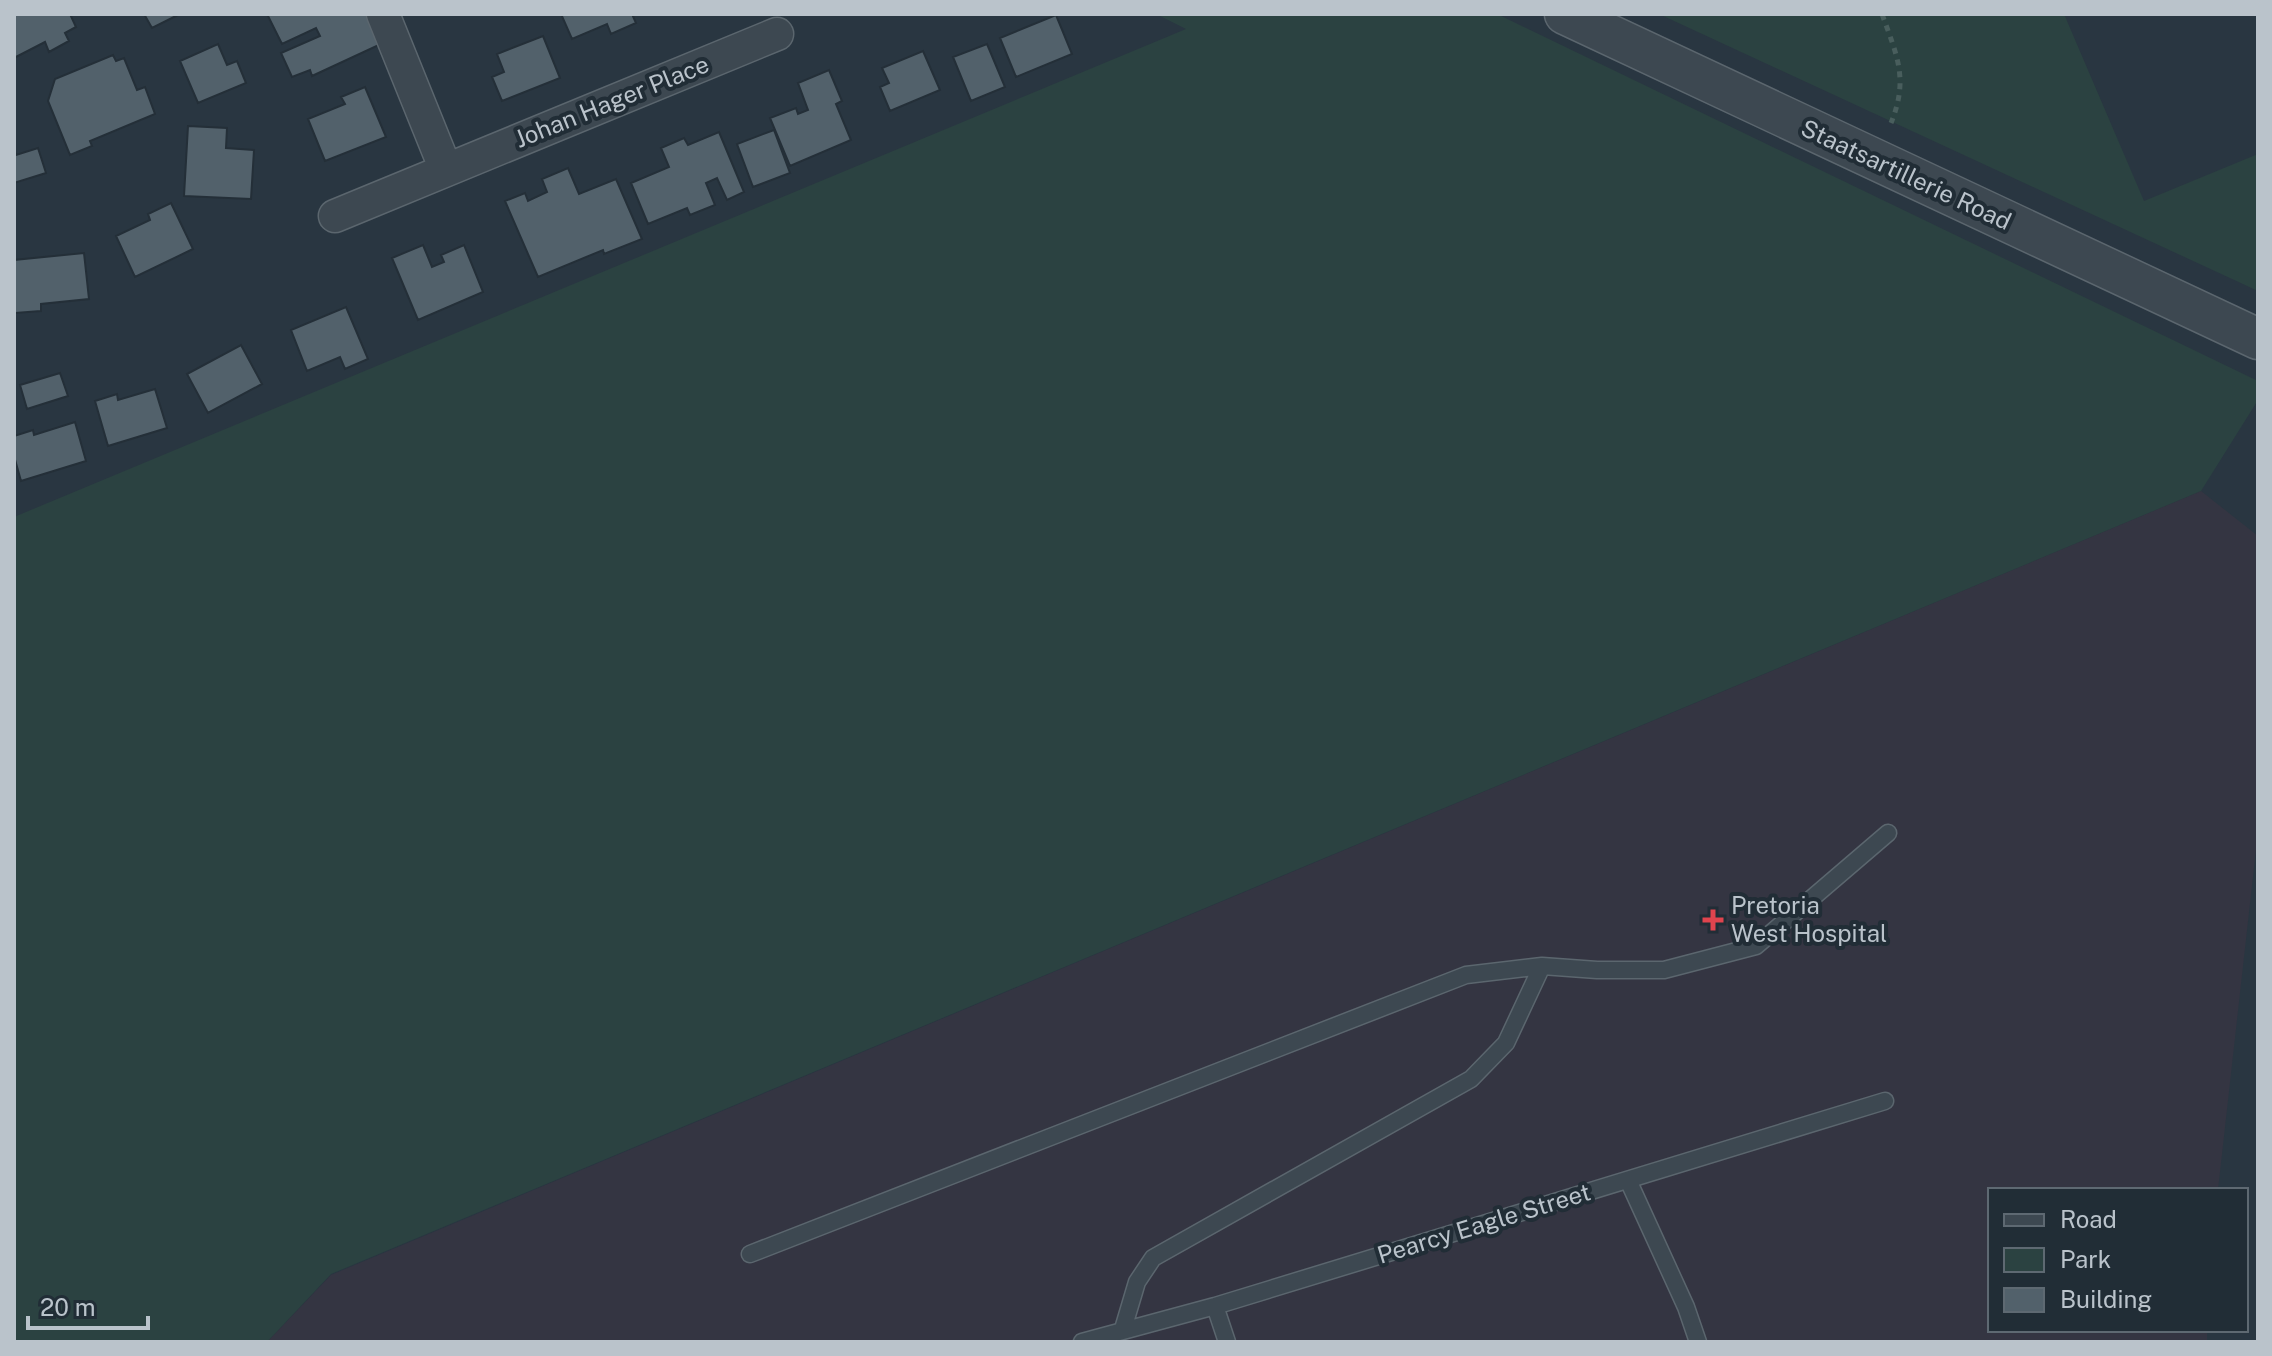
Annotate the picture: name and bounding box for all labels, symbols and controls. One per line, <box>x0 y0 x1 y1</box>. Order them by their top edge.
street label: Johan Hager Place <box>510 49 713 153</box>
street label: Staatsartillerie Road <box>1797 113 2016 235</box>
place label: Pretoria West Hospital <box>1731 891 1887 947</box>
marker: Pretoria West Hospital <box>1702 909 1724 931</box>
street label: Pearcy Eagle Street <box>1374 1177 1594 1269</box>
legend <box>1988 1188 2248 1332</box>
text: Road <box>2060 1205 2117 1233</box>
text: Park <box>2060 1245 2111 1273</box>
scale bar <box>28 1280 148 1330</box>
text: Building <box>2060 1285 2152 1313</box>
text: 20 m <box>40 1293 96 1321</box>

